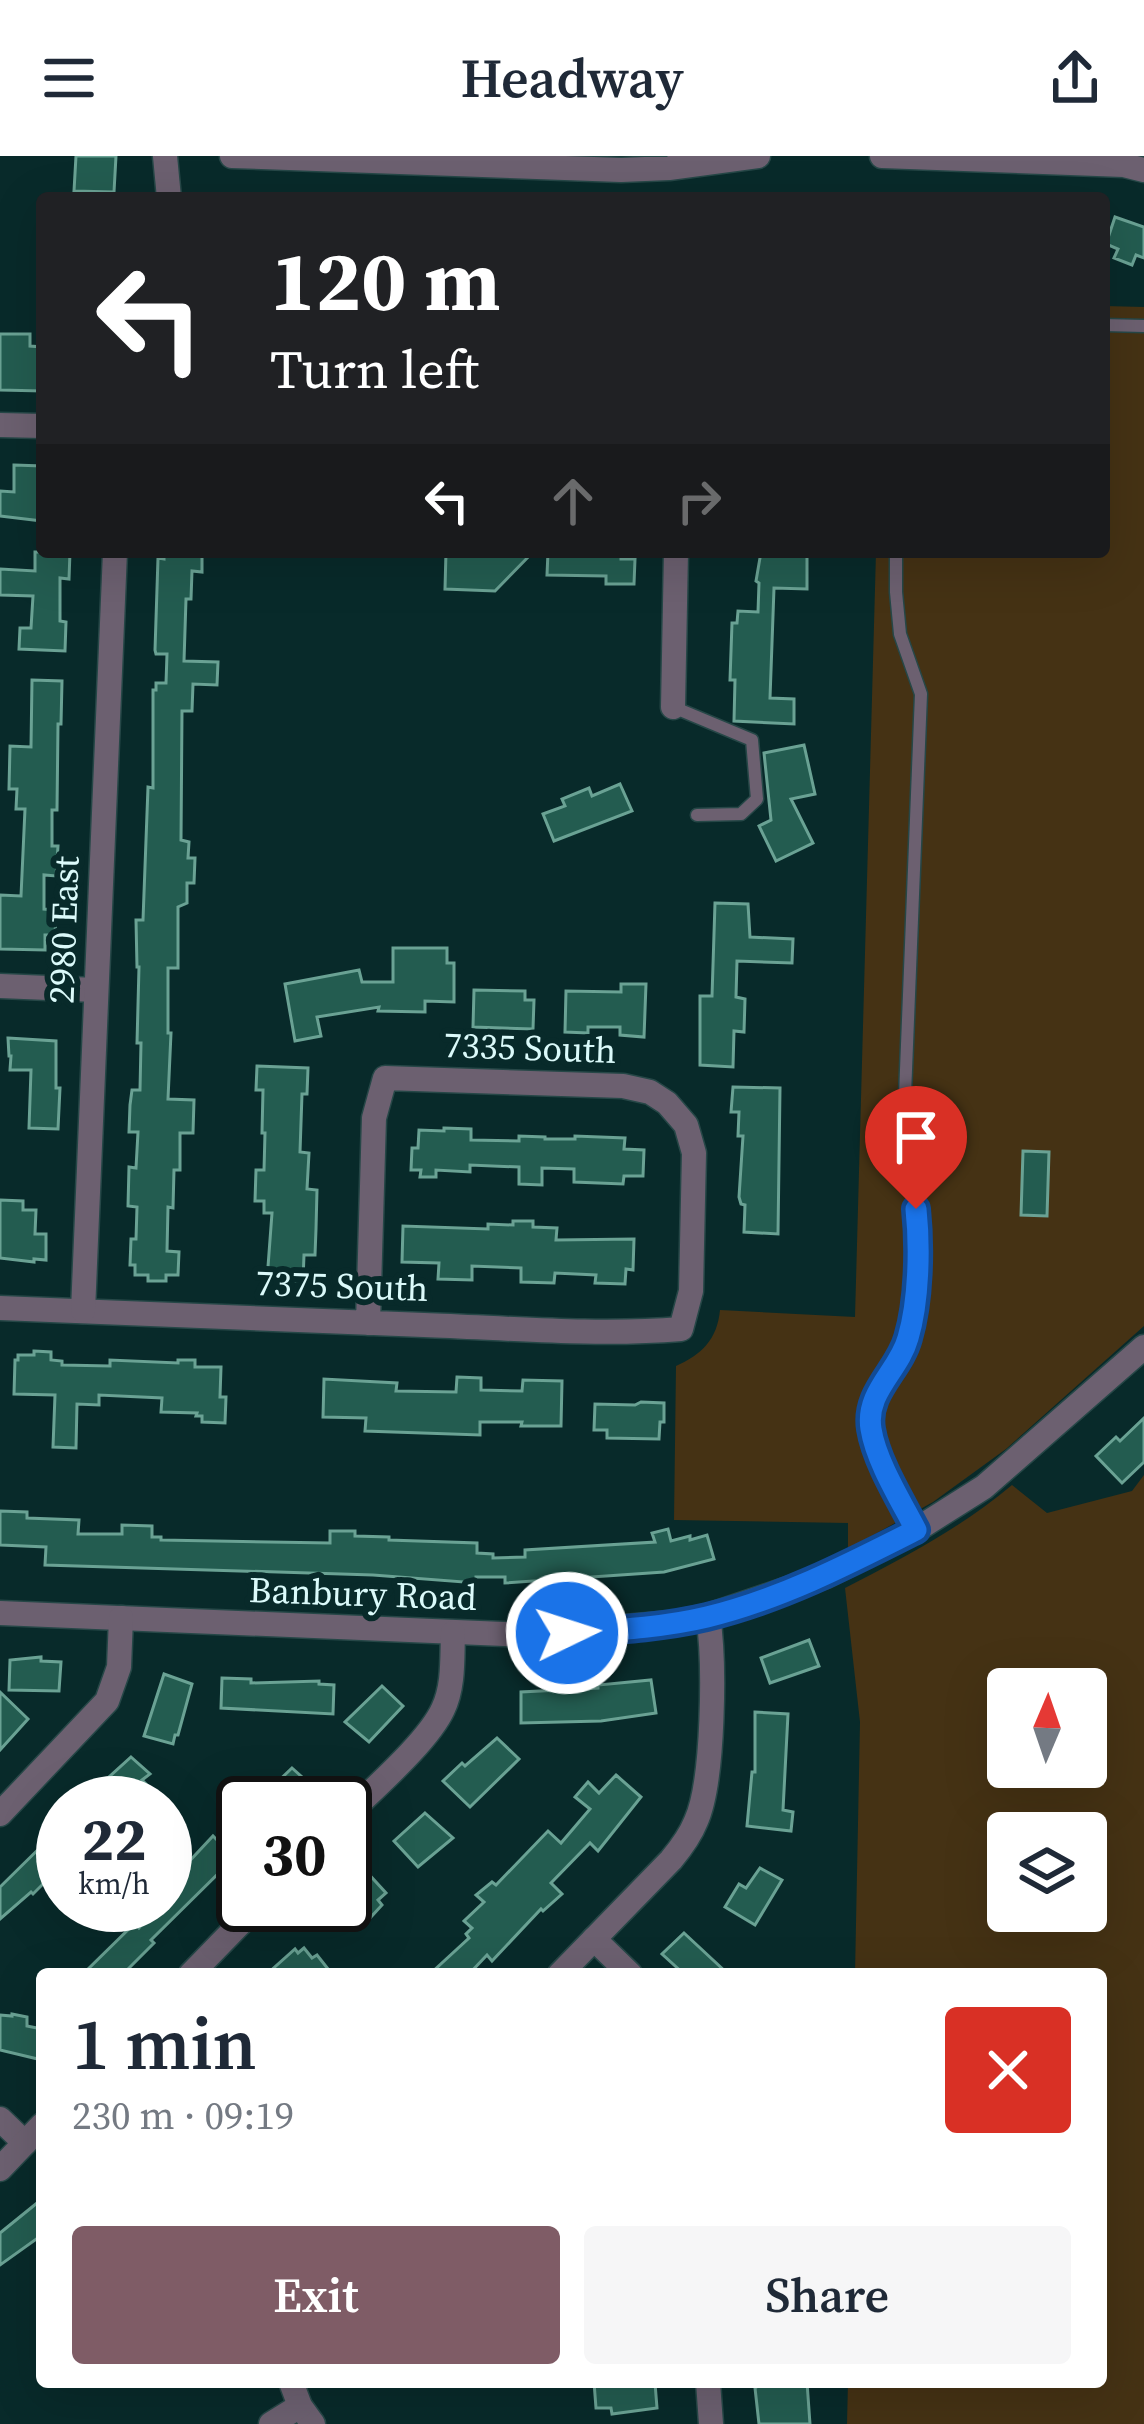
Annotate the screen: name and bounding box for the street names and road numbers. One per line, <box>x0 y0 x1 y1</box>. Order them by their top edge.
street label: 2980 East <box>36 855 91 1005</box>
street label: 7335 South <box>443 1020 617 1075</box>
street label: 7375 South <box>255 1258 429 1313</box>
street label: Banbury Road <box>248 1565 478 1622</box>

